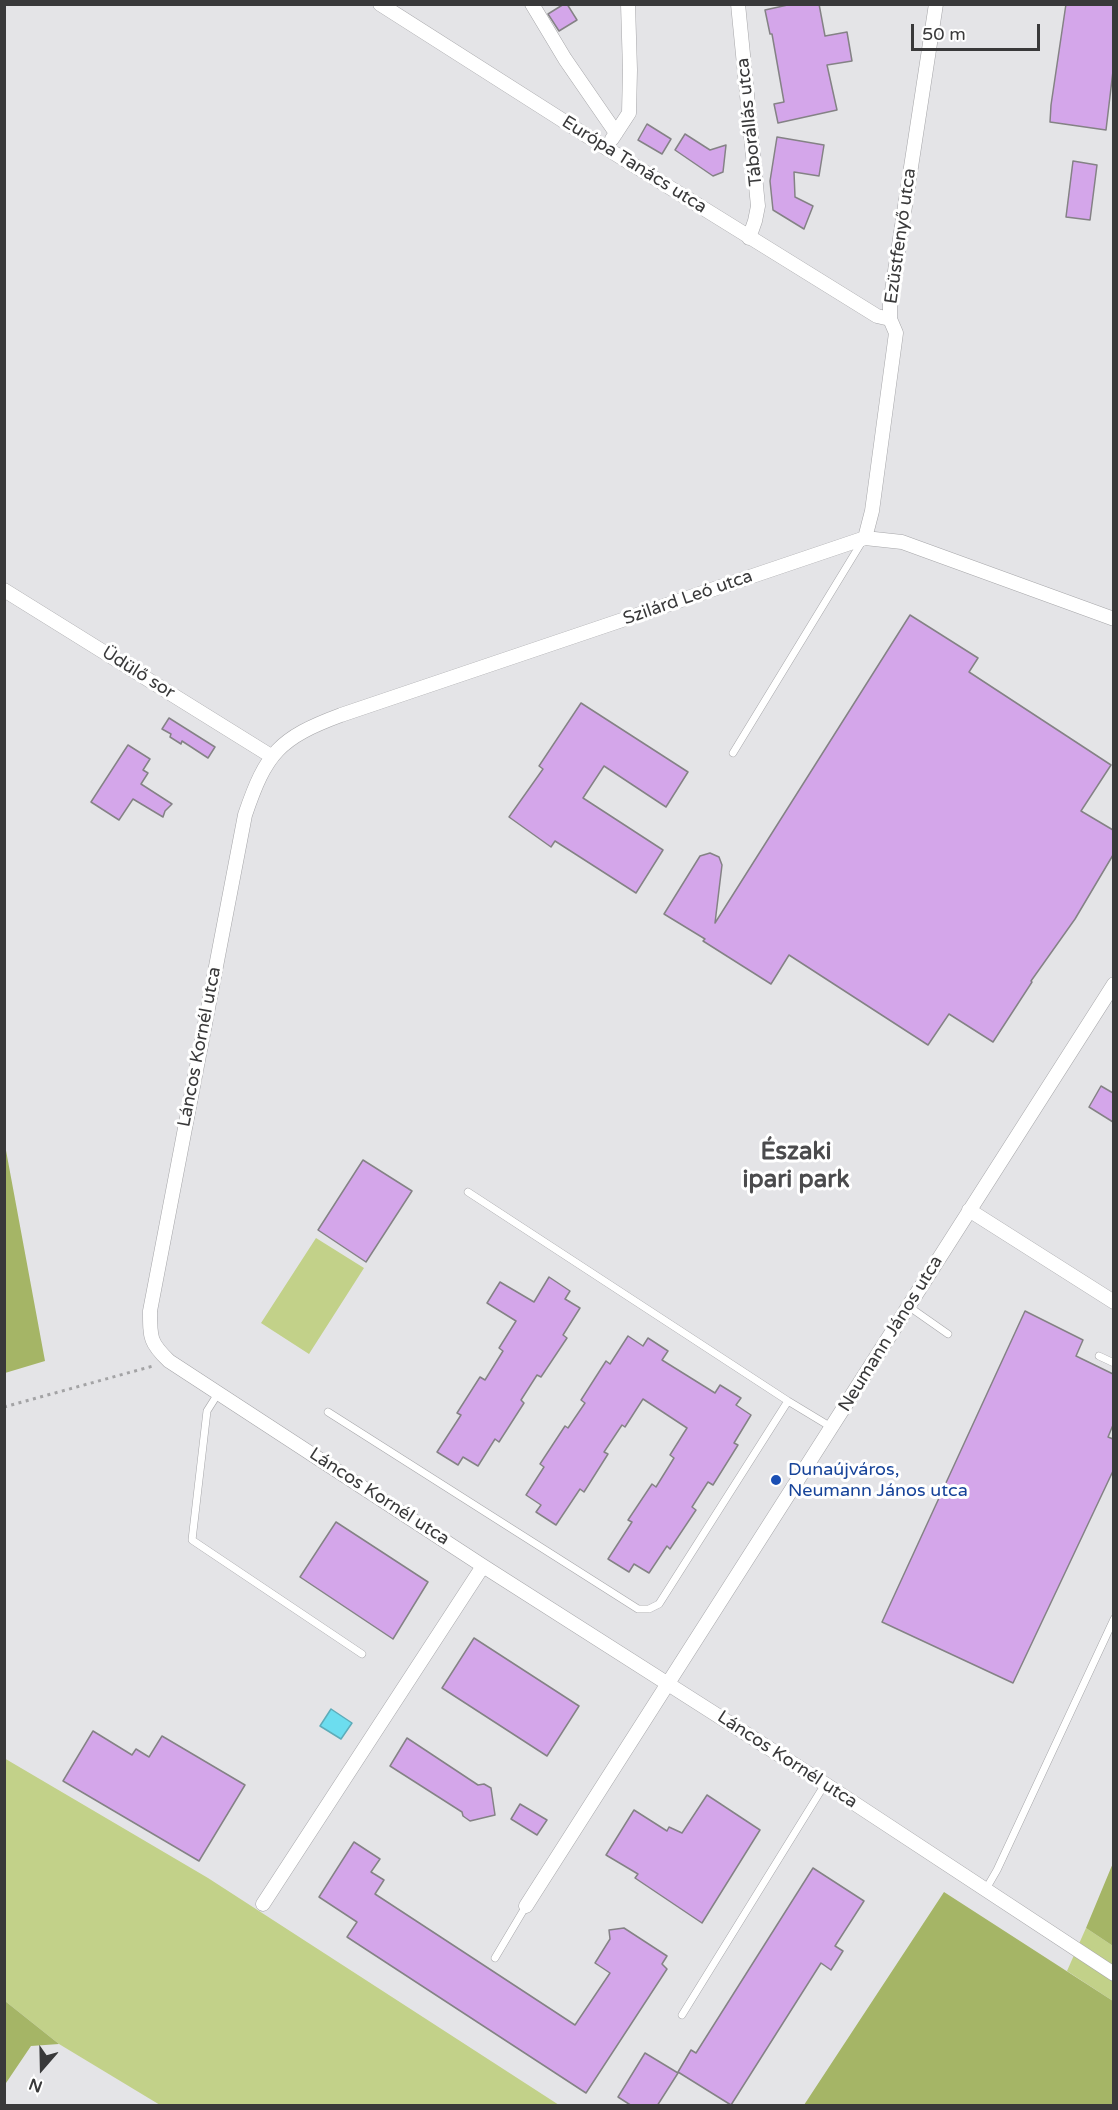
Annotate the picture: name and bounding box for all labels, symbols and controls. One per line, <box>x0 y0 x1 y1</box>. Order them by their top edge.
scale bar <box>914 12 1043 50</box>
text: 50 m <box>922 23 966 45</box>
street label: Táborállás utca <box>733 57 767 187</box>
street label: Európa Tanács utca <box>557 112 711 218</box>
street label: Ezüstfenyő utca <box>881 167 921 305</box>
street label: Szilárd Leó utca <box>620 566 756 630</box>
street label: Üdülő sor <box>97 642 179 704</box>
street label: Láncos Kornél utca <box>174 965 226 1129</box>
district label: Északi ipari park <box>743 1139 849 1195</box>
street label: Neumann János utca <box>834 1252 948 1416</box>
street label: Láncos Kornél utca <box>305 1444 453 1550</box>
place label: Dunaújváros, Neumann János utca <box>788 1459 968 1502</box>
marker: Dunaújváros, Neumann János utca <box>769 1473 783 1487</box>
street label: Láncos Kornél utca <box>713 1707 861 1813</box>
north arrow <box>12 2038 72 2098</box>
text: N <box>26 2073 45 2097</box>

